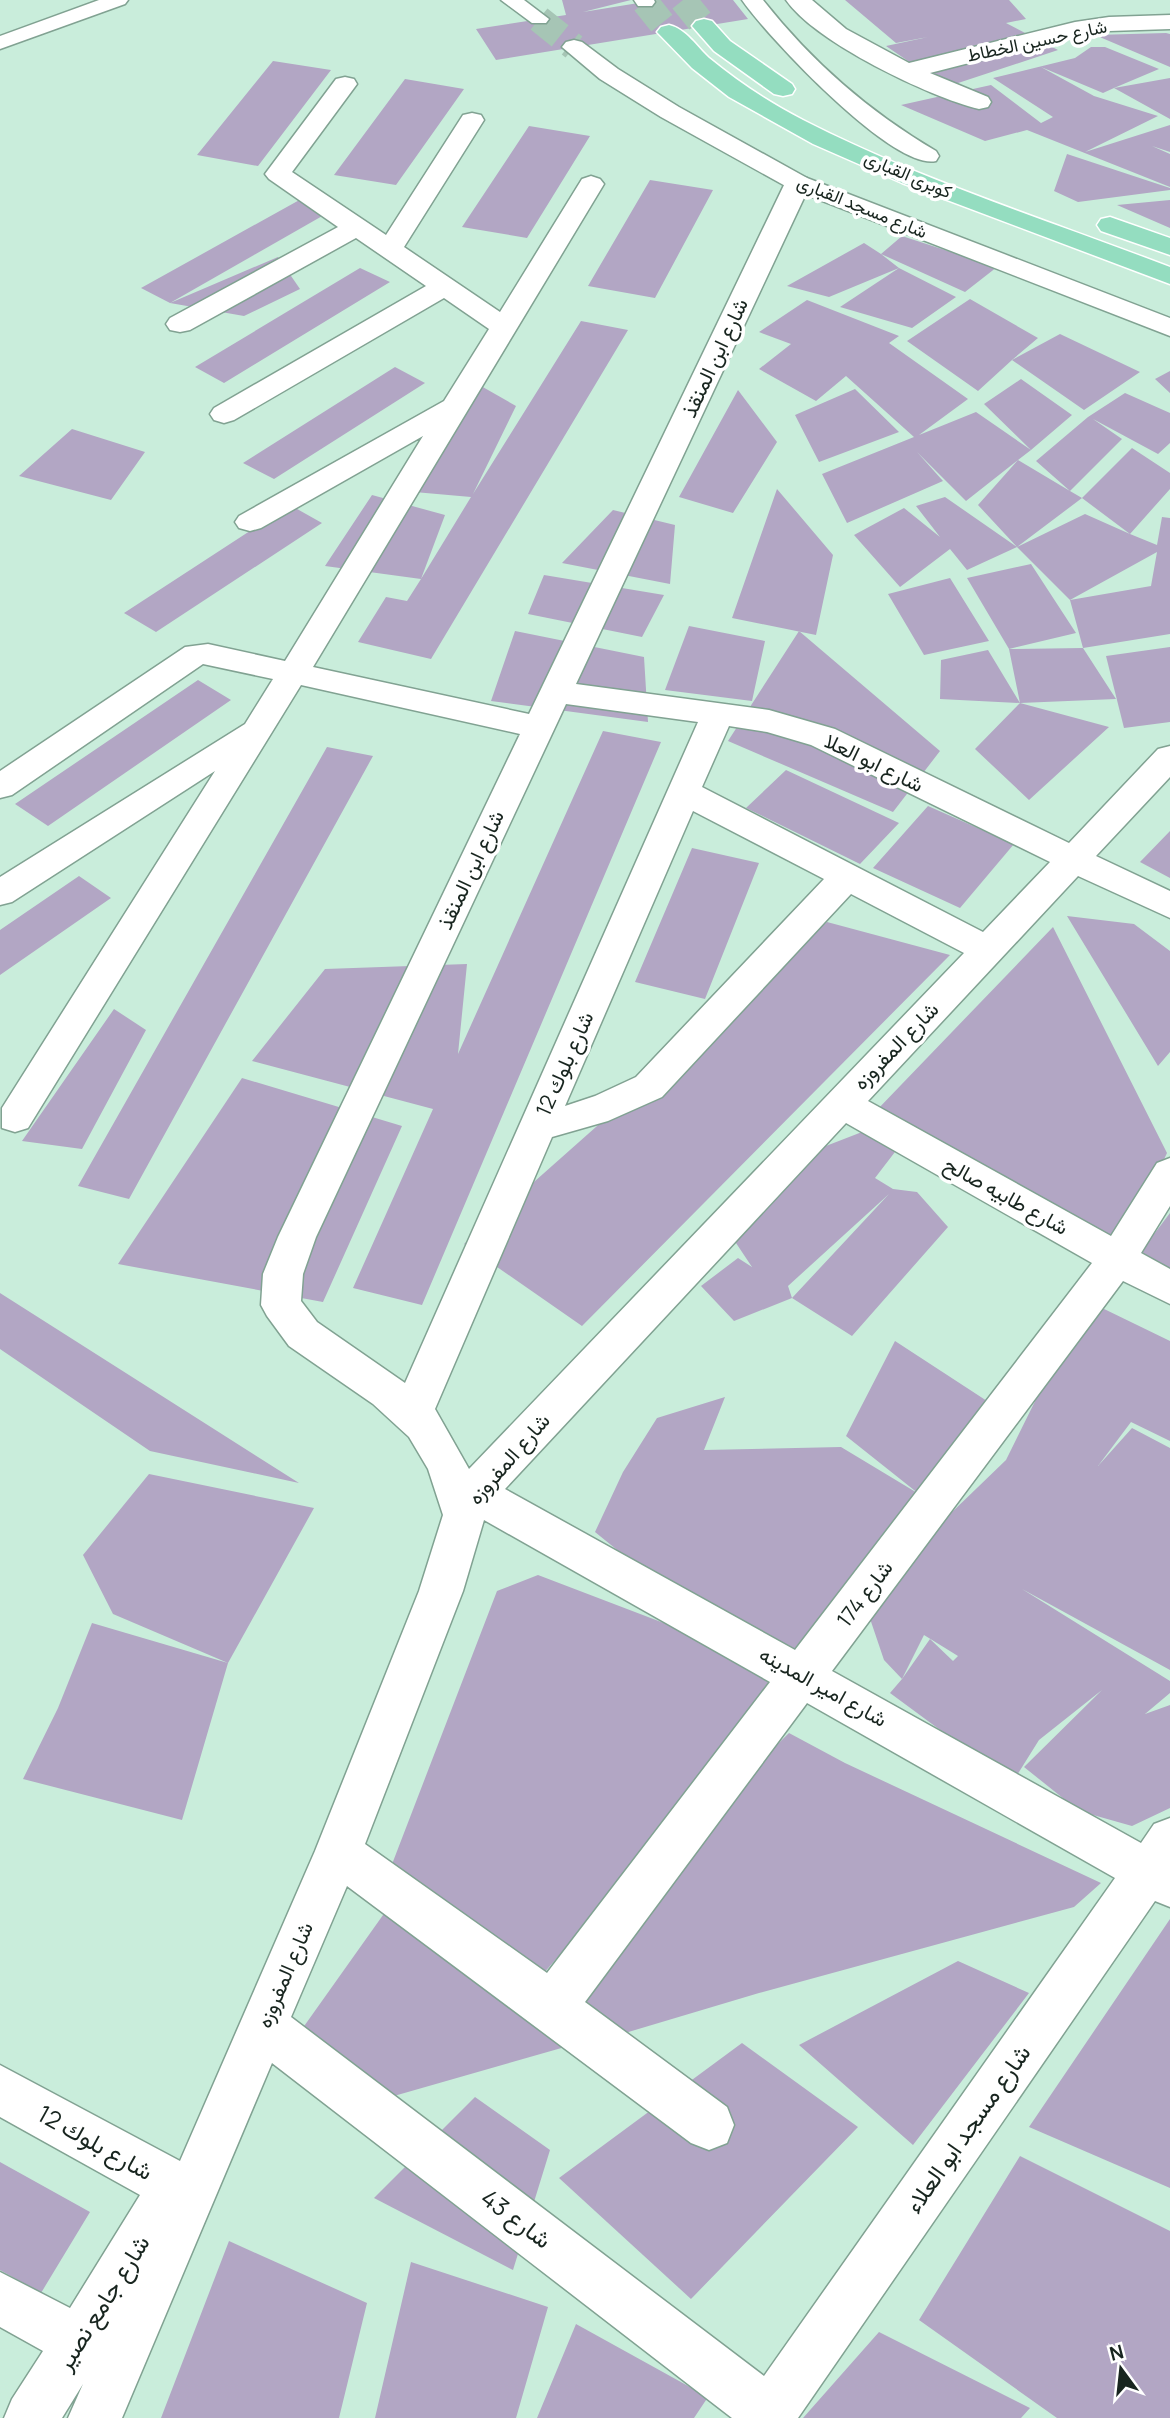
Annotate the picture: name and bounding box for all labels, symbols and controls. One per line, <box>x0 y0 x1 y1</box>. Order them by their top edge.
street label: شارع حسين الخطاط <box>965 13 1109 68</box>
street label: كوبرى القبارى <box>861 145 956 203</box>
street label: شارع مسجد القبارى <box>793 169 931 244</box>
street label: شارع ابن المنقذ <box>674 293 755 422</box>
street label: شارع ابو العلا <box>820 726 928 799</box>
street label: شارع ابن المنقذ <box>430 805 511 934</box>
street label: شارع المفروزه <box>846 995 945 1096</box>
street label: شارع بلوك 12 <box>529 1007 600 1121</box>
street label: شارع طابيه صالح <box>939 1149 1074 1242</box>
street label: شارع المفروزه <box>461 1407 556 1511</box>
street label: شارع 174 <box>830 1554 899 1633</box>
street label: شارع امير المدينه <box>754 1640 892 1734</box>
street label: شارع المفروزه <box>249 1917 320 2032</box>
street label: شارع مسجد ابو العلاء <box>896 2037 1038 2220</box>
street label: شارع بلوك 12 <box>32 2096 159 2188</box>
street label: شارع 43 <box>474 2180 559 2256</box>
street label: شارع جامع نصير <box>46 2228 158 2378</box>
north arrow <box>1086 2334 1156 2404</box>
text: N <box>1107 2338 1127 2367</box>

